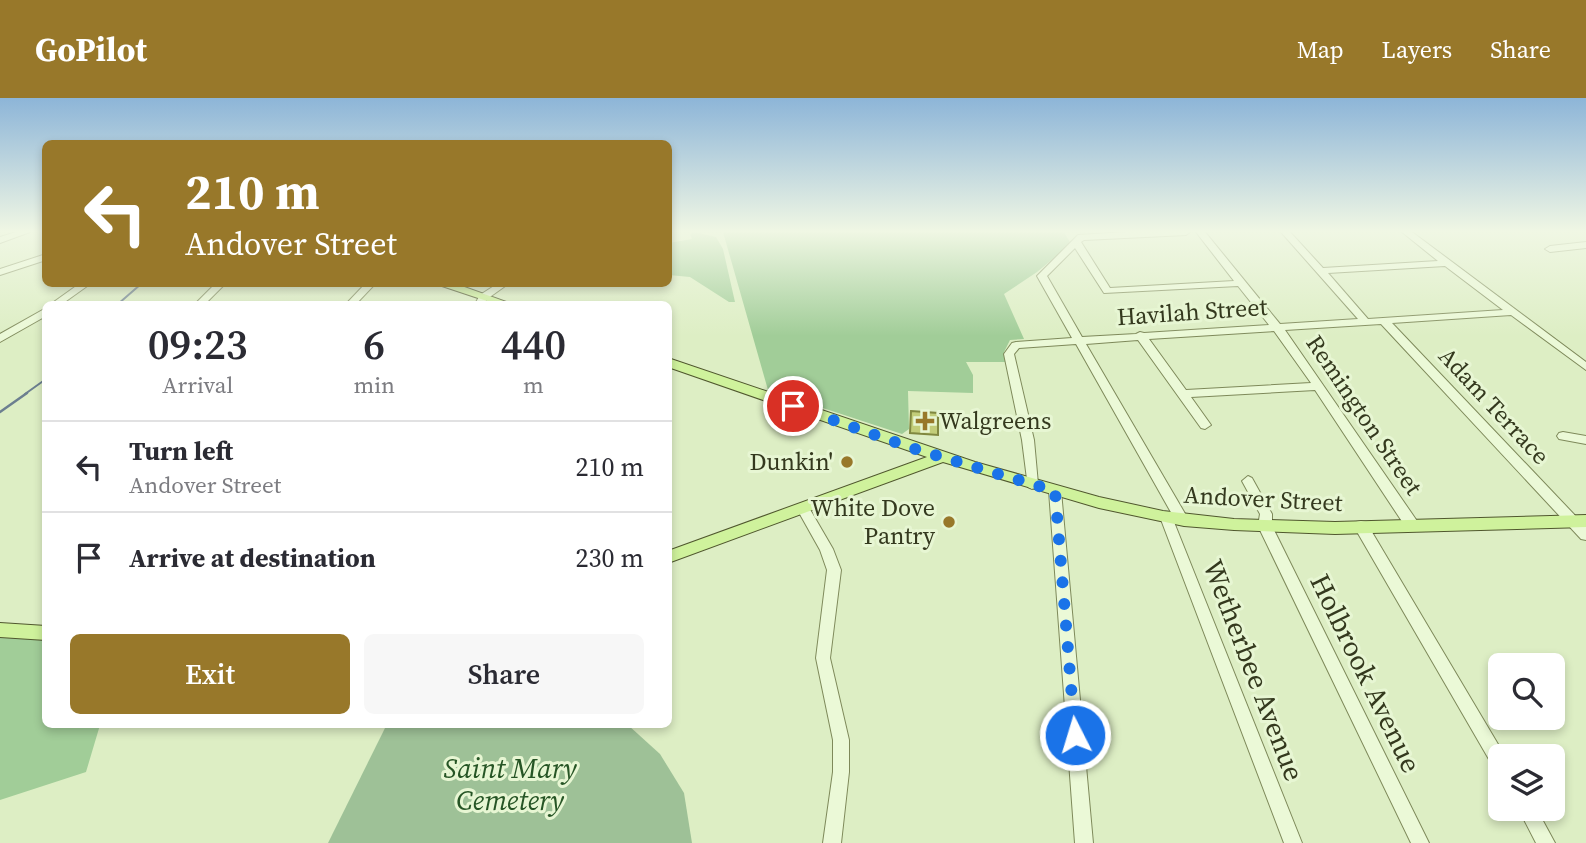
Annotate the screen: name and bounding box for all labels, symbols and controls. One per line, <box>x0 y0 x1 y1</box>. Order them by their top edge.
text: GoPilot <box>35 27 147 72</box>
text: Map <box>1297 33 1344 66</box>
text: Layers <box>1382 33 1452 66</box>
text: Share <box>1490 33 1551 66</box>
text: 210 m <box>185 158 320 225</box>
icon: left <box>70 168 161 259</box>
text: Andover Street <box>185 222 397 266</box>
street label: Havilah Street <box>1116 290 1268 333</box>
text: 09:23 <box>148 315 248 373</box>
text: 6 <box>363 315 385 373</box>
text: 440 <box>501 315 566 373</box>
street label: Remington Street <box>1299 328 1430 501</box>
street label: Adam Terrace <box>1432 340 1557 471</box>
text: Arrival <box>162 369 233 401</box>
text: min <box>353 369 395 401</box>
text: m <box>523 369 544 401</box>
pin <box>763 376 823 436</box>
icon: arrive <box>774 387 812 425</box>
place label: Walgreens <box>939 404 1051 437</box>
marker: Walgreens <box>917 413 933 429</box>
text: Turn left <box>129 433 233 469</box>
place label: Dunkin' <box>749 445 833 478</box>
icon: left <box>70 448 108 486</box>
text: 210 m <box>576 449 644 485</box>
marker: Dunkin' <box>839 454 855 470</box>
text: Andover Street <box>129 469 281 501</box>
street label: Andover Street <box>1183 478 1343 519</box>
place label: White Dove Pantry <box>811 491 936 552</box>
marker: White Dove Pantry <box>941 514 957 530</box>
icon: arrive <box>70 539 108 577</box>
text: Arrive at destination <box>129 540 376 576</box>
text: 230 m <box>576 540 644 576</box>
street label: Wetherbee Avenue <box>1194 554 1314 786</box>
street label: Holbrook Avenue <box>1301 567 1431 779</box>
button: Exit <box>70 634 350 714</box>
button: Share <box>364 634 644 714</box>
map controls <box>1488 653 1565 821</box>
button: search <box>1488 653 1565 730</box>
position arrow <box>1038 698 1112 772</box>
button: layers <box>1488 744 1565 821</box>
park label: Saint Mary Cemetery <box>443 749 577 819</box>

